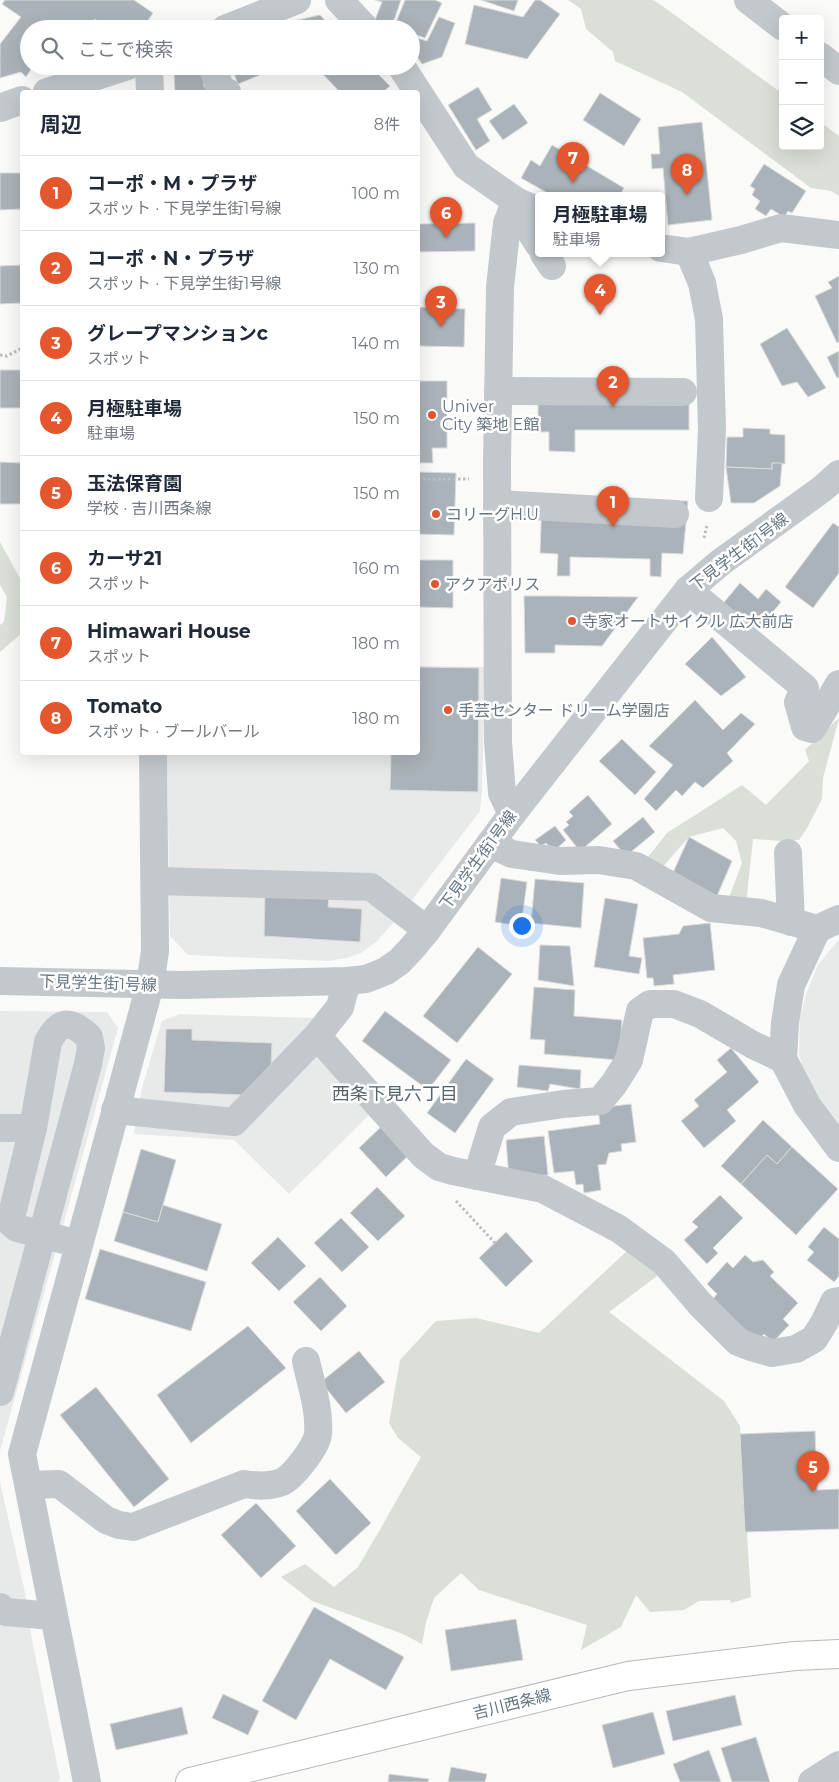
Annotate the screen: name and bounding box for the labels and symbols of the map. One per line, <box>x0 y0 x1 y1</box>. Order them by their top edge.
pin: 7 <box>557 142 589 183</box>
pin: 8 <box>671 154 703 195</box>
pin: 6 <box>430 197 462 238</box>
pin: 4 <box>584 274 616 315</box>
pin: 3 <box>425 286 457 327</box>
pin: 2 <box>597 366 629 407</box>
place label: Univer City 築地 E館 <box>442 397 539 434</box>
marker: Univer City 築地 E館 <box>426 409 438 421</box>
pin: 1 <box>597 486 629 527</box>
place label: コリーグH.U <box>446 505 539 524</box>
marker: コリーグH.U <box>430 508 442 520</box>
street label: 下見学生街1号線 <box>686 509 792 595</box>
place label: アクアポリス <box>445 575 540 594</box>
marker: アクアポリス <box>429 578 441 590</box>
place label: 寺家オートサイクル 広大前店 <box>582 612 793 631</box>
marker: 寺家オートサイクル 広大前店 <box>566 615 578 627</box>
place label: 手芸センター ドリーム学園店 <box>458 701 670 720</box>
marker: 手芸センター ドリーム学園店 <box>442 704 454 716</box>
street label: 下見学生街1号線 <box>436 807 520 913</box>
your location <box>509 913 535 939</box>
street label: 下見学生街1号線 <box>39 971 157 995</box>
district label: 西条下見六丁目 <box>332 1083 458 1105</box>
pin: 5 <box>797 1451 829 1492</box>
street label: 吉川西条線 <box>471 1685 553 1723</box>

